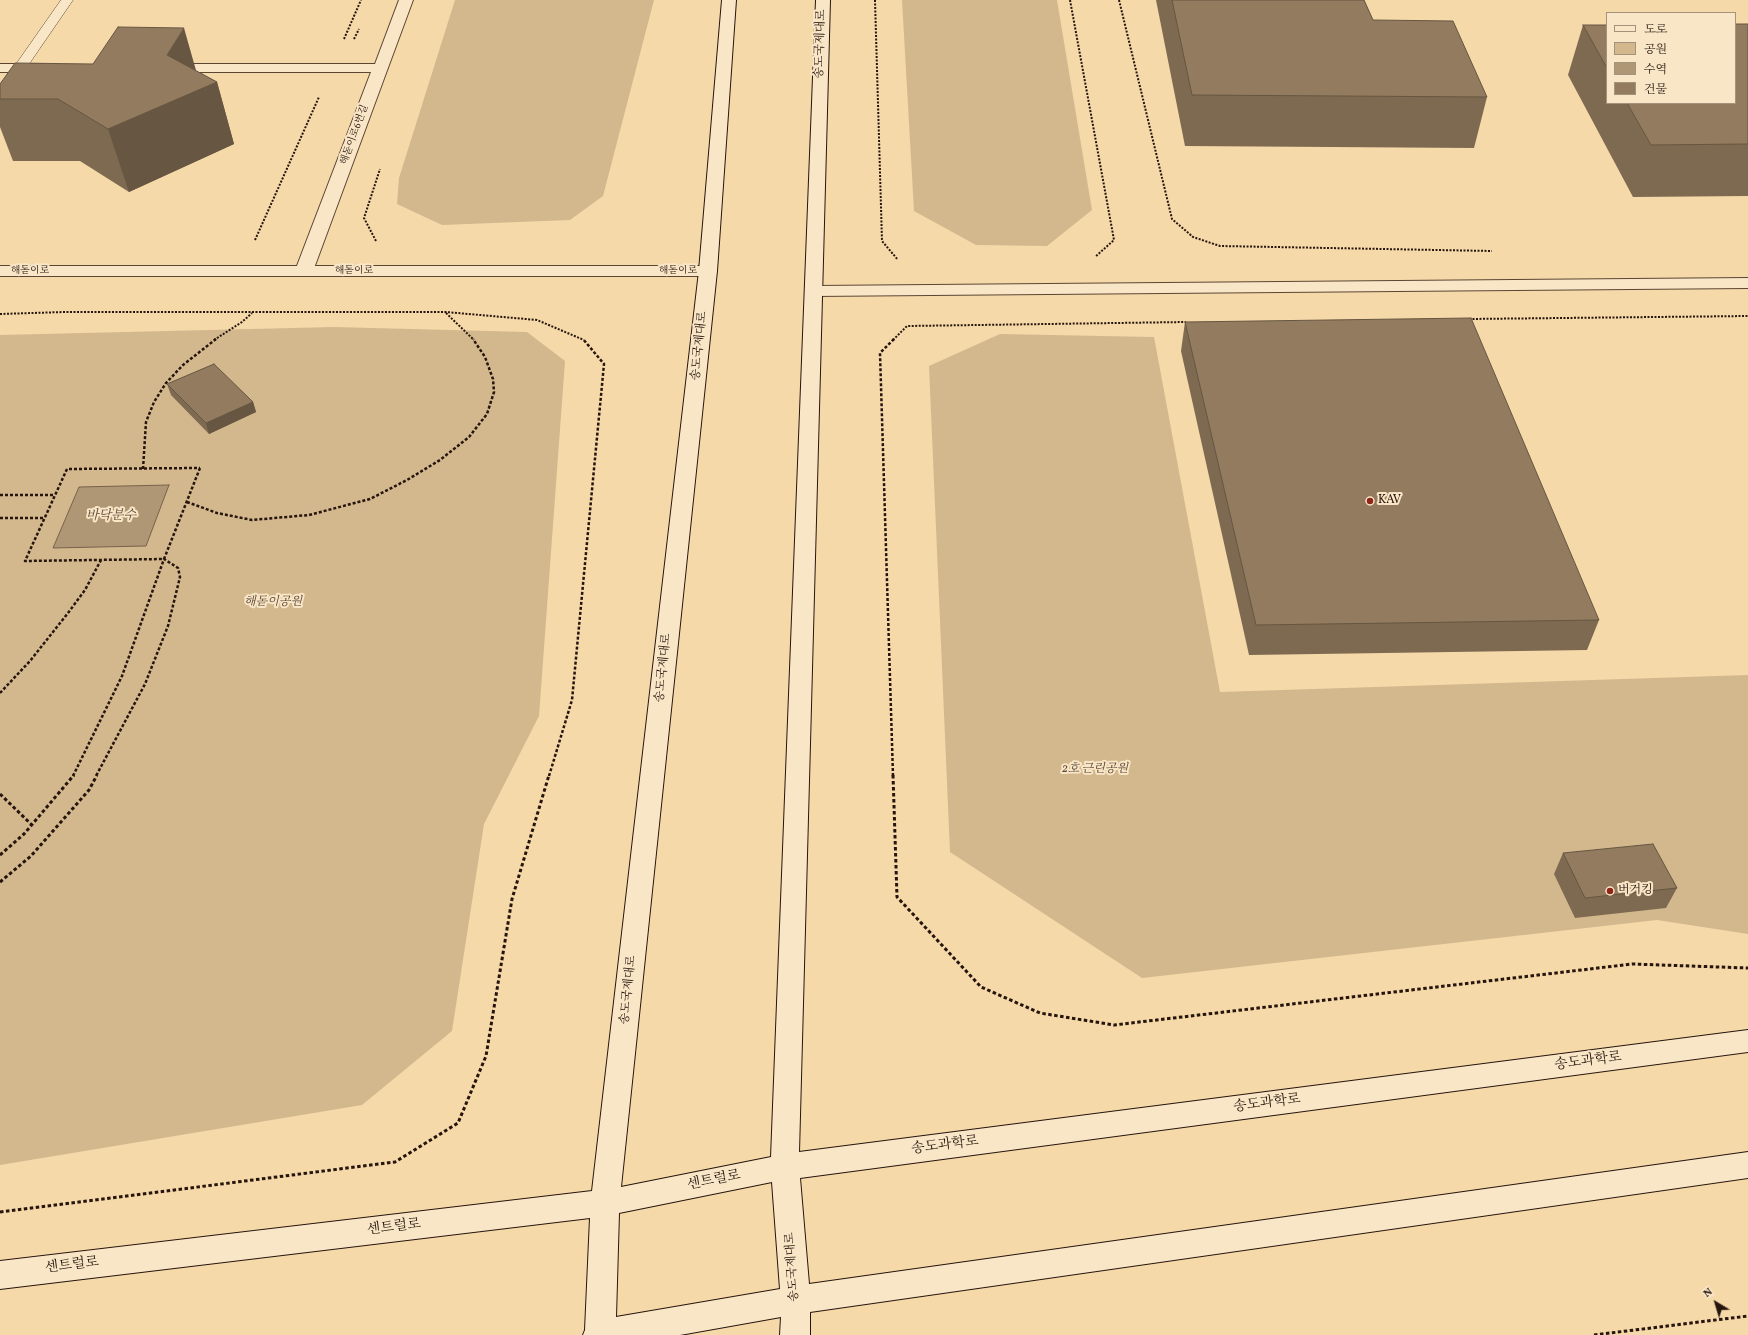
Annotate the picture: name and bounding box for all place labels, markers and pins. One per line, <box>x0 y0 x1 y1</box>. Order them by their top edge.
place label: KAV <box>1378 494 1401 508</box>
marker: KAV <box>1365 496 1375 506</box>
place label: 버거킹 <box>1618 884 1653 898</box>
marker: 버거킹 <box>1605 886 1615 896</box>

